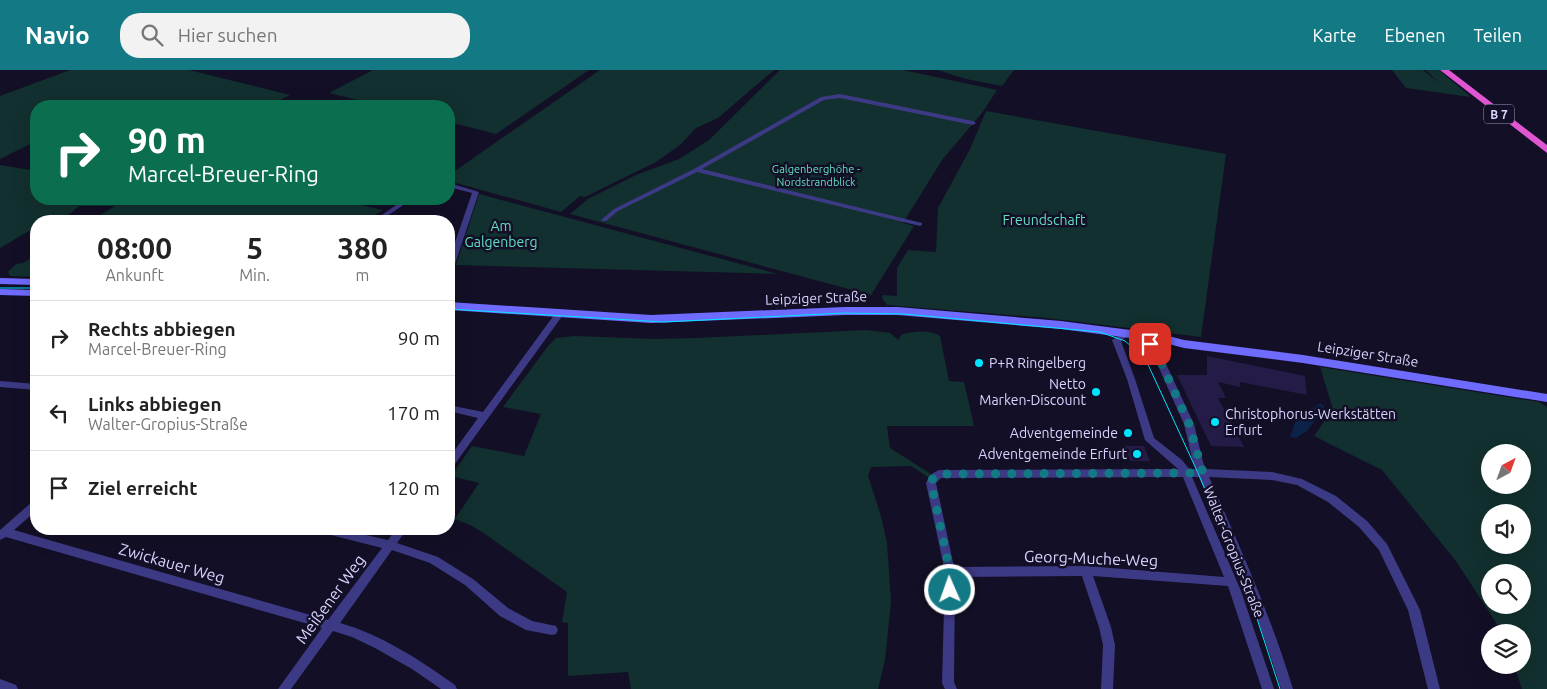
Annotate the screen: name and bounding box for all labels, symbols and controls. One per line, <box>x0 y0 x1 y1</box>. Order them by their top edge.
search box <box>120 13 470 58</box>
icon: search <box>138 21 166 49</box>
text: Navio <box>25 22 90 49</box>
text: Hier suchen <box>178 24 278 46</box>
text: Karte <box>1313 25 1357 45</box>
text: Ebenen <box>1385 25 1446 45</box>
text: Teilen <box>1474 25 1522 45</box>
road number: B 7 <box>1484 104 1514 124</box>
icon: right <box>45 120 110 185</box>
text: 90 m <box>128 120 206 160</box>
text: Marcel-Breuer-Ring <box>128 161 319 186</box>
park label: Galgenberghöhe - Nordstrandblick <box>772 163 860 188</box>
park label: Freundschaft <box>1003 212 1086 228</box>
park label: Am Galgenberg <box>464 218 538 250</box>
text: 08:00 <box>97 231 172 265</box>
text: 5 <box>246 231 263 265</box>
text: 380 <box>337 231 388 265</box>
text: Ankunft <box>105 266 164 284</box>
text: Min. <box>239 266 270 284</box>
text: m <box>356 266 369 284</box>
street label: Leipziger Straße <box>765 288 867 308</box>
text: Rechts abbiegen <box>88 318 236 340</box>
pin <box>1129 323 1171 365</box>
icon: right <box>45 324 73 352</box>
text: 90 m <box>398 327 440 349</box>
icon: arrive <box>1136 330 1164 358</box>
street label: Leipziger Straße <box>1316 338 1420 370</box>
text: Marcel-Breuer-Ring <box>88 340 227 358</box>
place label: P+R Ringelberg <box>989 355 1086 371</box>
marker: P+R Ringelberg <box>973 357 985 369</box>
place label: Netto Marken-Discount <box>979 376 1086 408</box>
marker: Netto Marken-Discount <box>1090 386 1102 398</box>
text: Links abbiegen <box>88 393 222 415</box>
icon: left <box>45 399 73 427</box>
text: 170 m <box>387 402 440 424</box>
place label: Christophorus-Werkstätten Erfurt <box>1225 406 1396 438</box>
text: Walter-Gropius-Straße <box>88 415 248 433</box>
marker: Christophorus-Werkstätten Erfurt <box>1209 416 1221 428</box>
place label: Adventgemeinde <box>1010 425 1118 441</box>
marker: Adventgemeinde <box>1122 427 1134 439</box>
north arrow <box>1481 444 1531 494</box>
map controls <box>1481 444 1531 674</box>
place label: Adventgemeinde Erfurt <box>978 446 1127 462</box>
marker: Adventgemeinde Erfurt <box>1131 448 1143 460</box>
icon: arrive <box>45 474 73 502</box>
text: Ziel erreicht <box>88 477 197 499</box>
text: 120 m <box>387 477 440 499</box>
street label: Walter-Gropius-Straße <box>1200 484 1268 620</box>
button: sound <box>1481 504 1531 554</box>
street label: Zwickauer Weg <box>117 539 227 587</box>
street label: Georg-Muche-Weg <box>1024 547 1158 569</box>
street label: Meißener Weg <box>292 551 368 647</box>
position arrow <box>923 563 975 615</box>
button: search <box>1481 564 1531 614</box>
button: layers <box>1481 624 1531 674</box>

